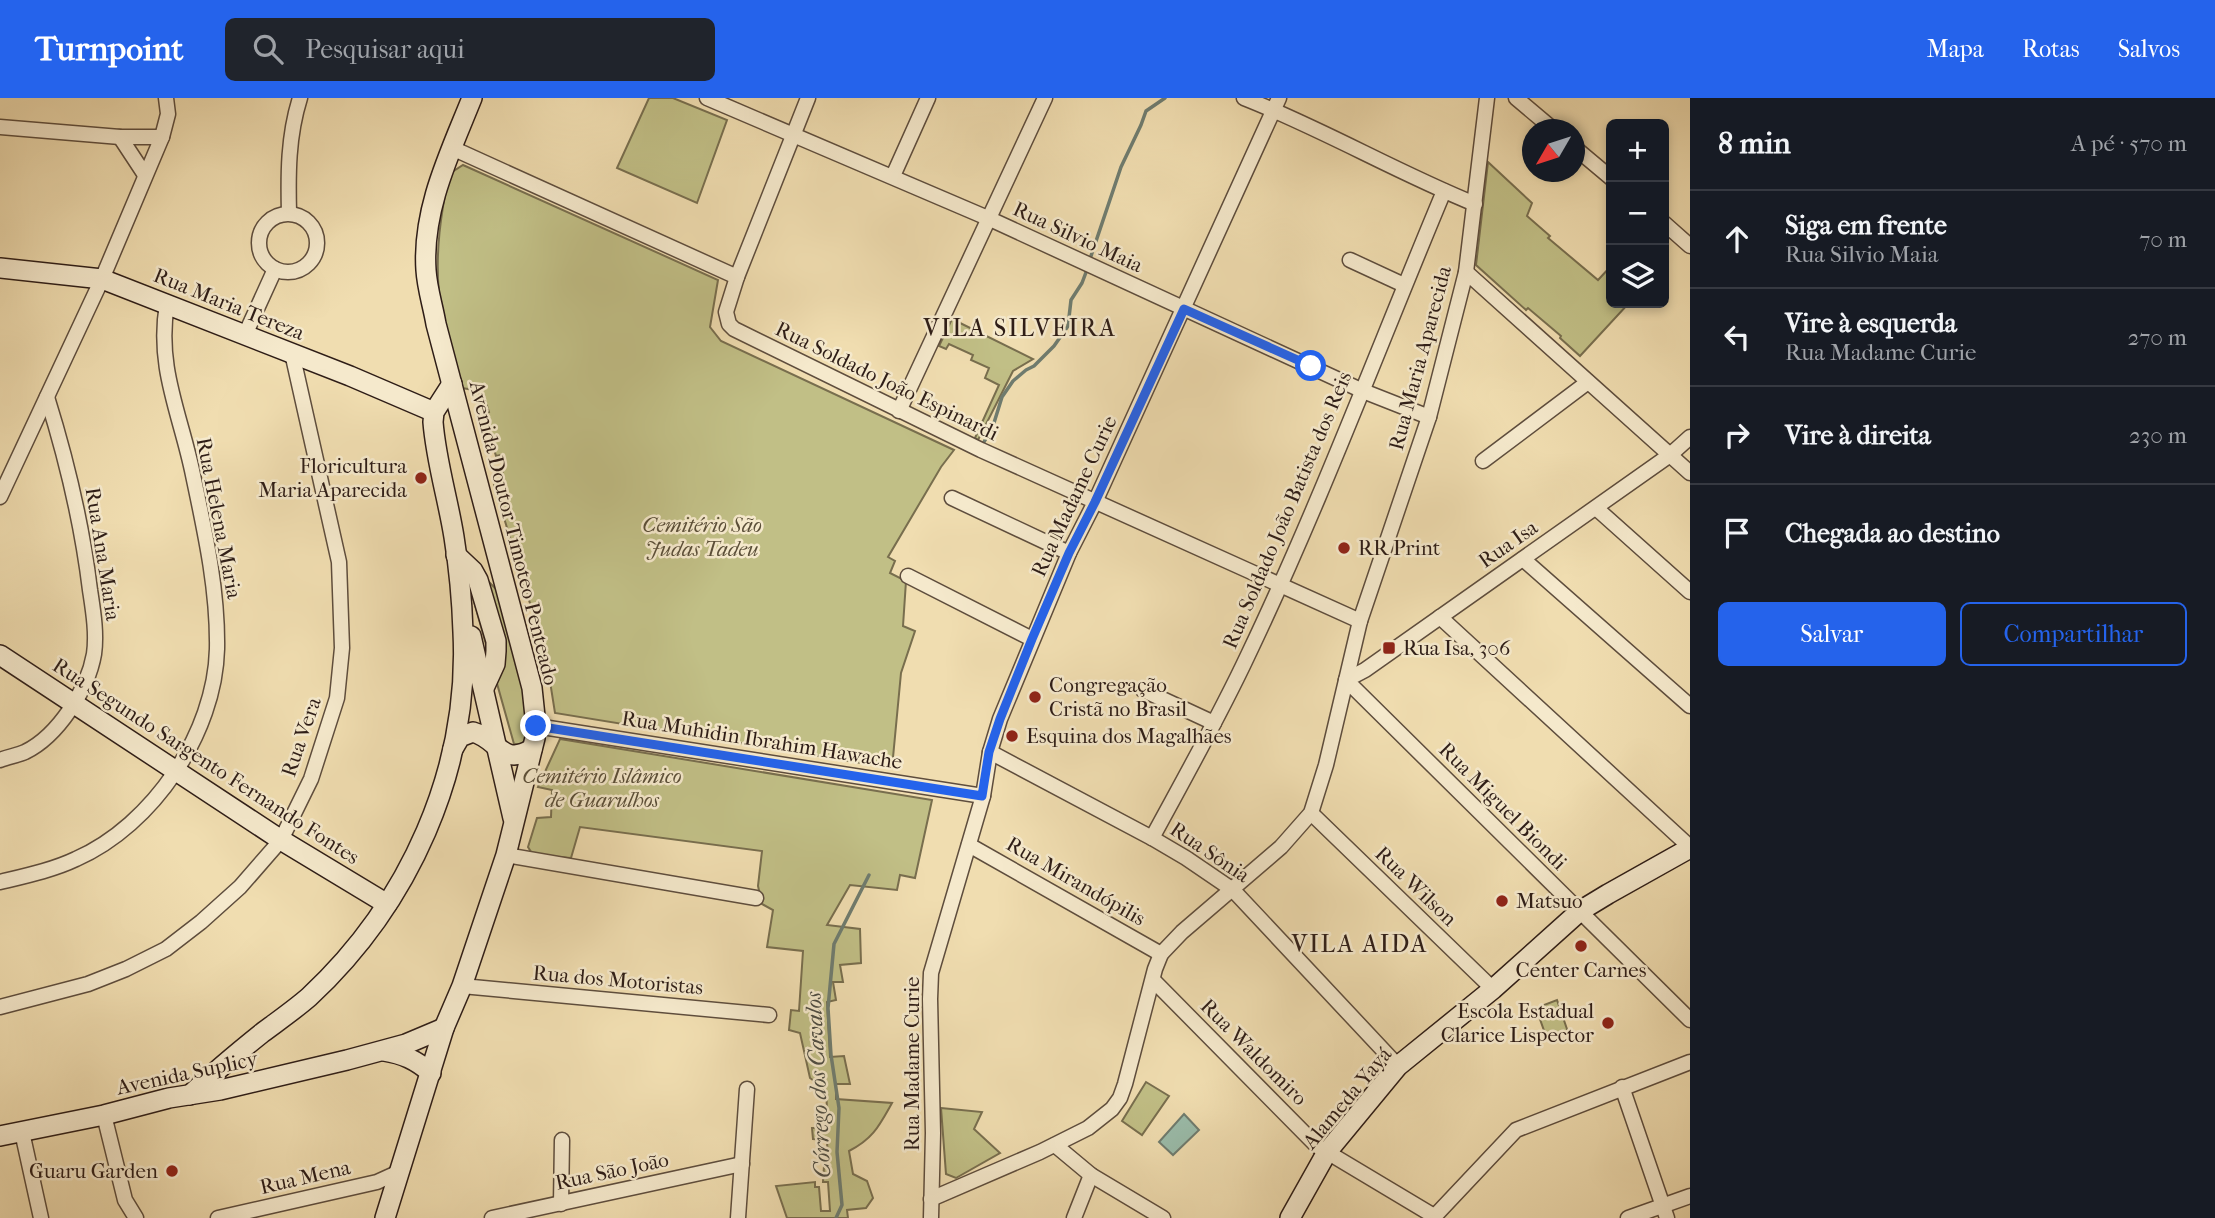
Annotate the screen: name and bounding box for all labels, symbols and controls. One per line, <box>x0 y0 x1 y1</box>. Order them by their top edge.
search box <box>225 18 715 81</box>
text: Turnpoint <box>35 30 183 69</box>
icon: search <box>249 30 287 68</box>
text: Pesquisar aqui <box>305 34 465 65</box>
text: Mapa <box>1927 35 1984 63</box>
text: Rotas <box>2022 35 2080 63</box>
text: Salvos <box>2118 35 2180 63</box>
north arrow <box>1522 119 1585 182</box>
map controls <box>1606 119 1669 308</box>
button: + <box>1606 119 1669 182</box>
text: 8 min <box>1718 126 1791 161</box>
text: A pé · 570 m <box>2071 130 2187 157</box>
button: − <box>1606 182 1669 245</box>
street label: Rua Silvio Maia <box>1009 197 1147 278</box>
text: Siga em frente <box>1785 210 1947 241</box>
icon: ahead <box>1718 220 1756 258</box>
text: 70 m <box>2139 226 2187 253</box>
text: Rua Silvio Maia <box>1785 241 1938 268</box>
button: layers <box>1606 245 1669 308</box>
street label: Rua Maria Tereza <box>150 263 308 345</box>
street label: Rua Maria Aparecida <box>1384 263 1456 453</box>
text: Vire à esquerda <box>1785 308 1957 339</box>
district label: VILA SILVEIRA <box>922 314 1117 342</box>
street label: Rua Soldado João Espinardi <box>772 317 1002 445</box>
icon: left <box>1718 318 1756 356</box>
text: 270 m <box>2127 324 2187 351</box>
text: Rua Madame Curie <box>1785 339 1976 366</box>
route start <box>1295 350 1326 381</box>
street label: Rua Soldado João Batista dos Reis <box>1218 368 1357 652</box>
street label: Avenida Doutor Timoteo Penteado <box>464 378 563 688</box>
street label: Rua Madame Curie <box>1026 412 1122 580</box>
icon: right <box>1718 416 1756 454</box>
text: Vire à direita <box>1785 420 1931 451</box>
text: 230 m <box>2129 422 2187 449</box>
street label: Rua Helena Maria <box>192 435 246 601</box>
place label: Floricultura Maria Aparecida <box>258 454 407 502</box>
marker: Floricultura Maria Aparecida <box>413 470 429 486</box>
street label: Rua Ana Maria <box>81 486 125 623</box>
park label: Cemitério São Judas Tadeu <box>642 513 762 561</box>
icon: arrive <box>1718 514 1756 552</box>
street label: Rua Isa <box>1474 515 1542 573</box>
text: Chegada ao destino <box>1785 518 2000 549</box>
place label: RR Print <box>1358 536 1441 560</box>
marker: RR Print <box>1336 540 1352 556</box>
button: Salvar <box>1718 602 1946 666</box>
button: Compartilhar <box>1960 602 2187 666</box>
place label: Rua Isa, 306 <box>1403 636 1511 660</box>
marker: Rua Isa, 306 <box>1381 640 1397 656</box>
street label: Rua Segundo Sargento Fernando Fontes <box>48 653 364 869</box>
place label: Congregação Cristã no Brasil <box>1049 673 1187 721</box>
marker: Congregação Cristã no Brasil <box>1027 689 1043 705</box>
street label: Rua Vera <box>276 694 326 780</box>
street label: Rua Muhidin Ibrahim Hawache <box>620 706 904 774</box>
route end <box>520 710 551 741</box>
place label: Esquina dos Magalhães <box>1026 724 1232 748</box>
marker: Esquina dos Magalhães <box>1004 728 1020 744</box>
street label: Rua Miguel Biondi <box>1434 737 1572 875</box>
park label: Cemitério Islâmico de Guarulhos <box>522 764 682 812</box>
street label: Rua Sônia <box>1166 817 1254 887</box>
street label: Rua Mirandópilis <box>1002 831 1150 931</box>
street label: Rua Wilson <box>1370 841 1462 931</box>
place label: Matsuo <box>1516 889 1583 913</box>
marker: Matsuo <box>1494 893 1510 909</box>
district label: VILA AIDA <box>1291 930 1428 958</box>
marker: Center Carnes <box>1573 938 1589 954</box>
place label: Center Carnes <box>1516 958 1647 982</box>
street label: Rua dos Motoristas <box>532 961 704 999</box>
street label: Rua Madame Curie <box>900 977 924 1151</box>
water label: Córrego dos Cavalos <box>800 990 836 1179</box>
street label: Rua Waldomiro <box>1196 994 1312 1110</box>
place label: Escola Estadual Clarice Lispector <box>1441 999 1594 1047</box>
marker: Escola Estadual Clarice Lispector <box>1600 1015 1616 1031</box>
street label: Alameda Yayá <box>1297 1042 1397 1154</box>
street label: Avenida Suplicy <box>113 1046 261 1100</box>
street label: Rua São João <box>553 1147 671 1195</box>
street label: Rua Mena <box>257 1155 353 1199</box>
place label: Guaru Garden <box>29 1159 158 1183</box>
marker: Guaru Garden <box>164 1163 180 1179</box>

